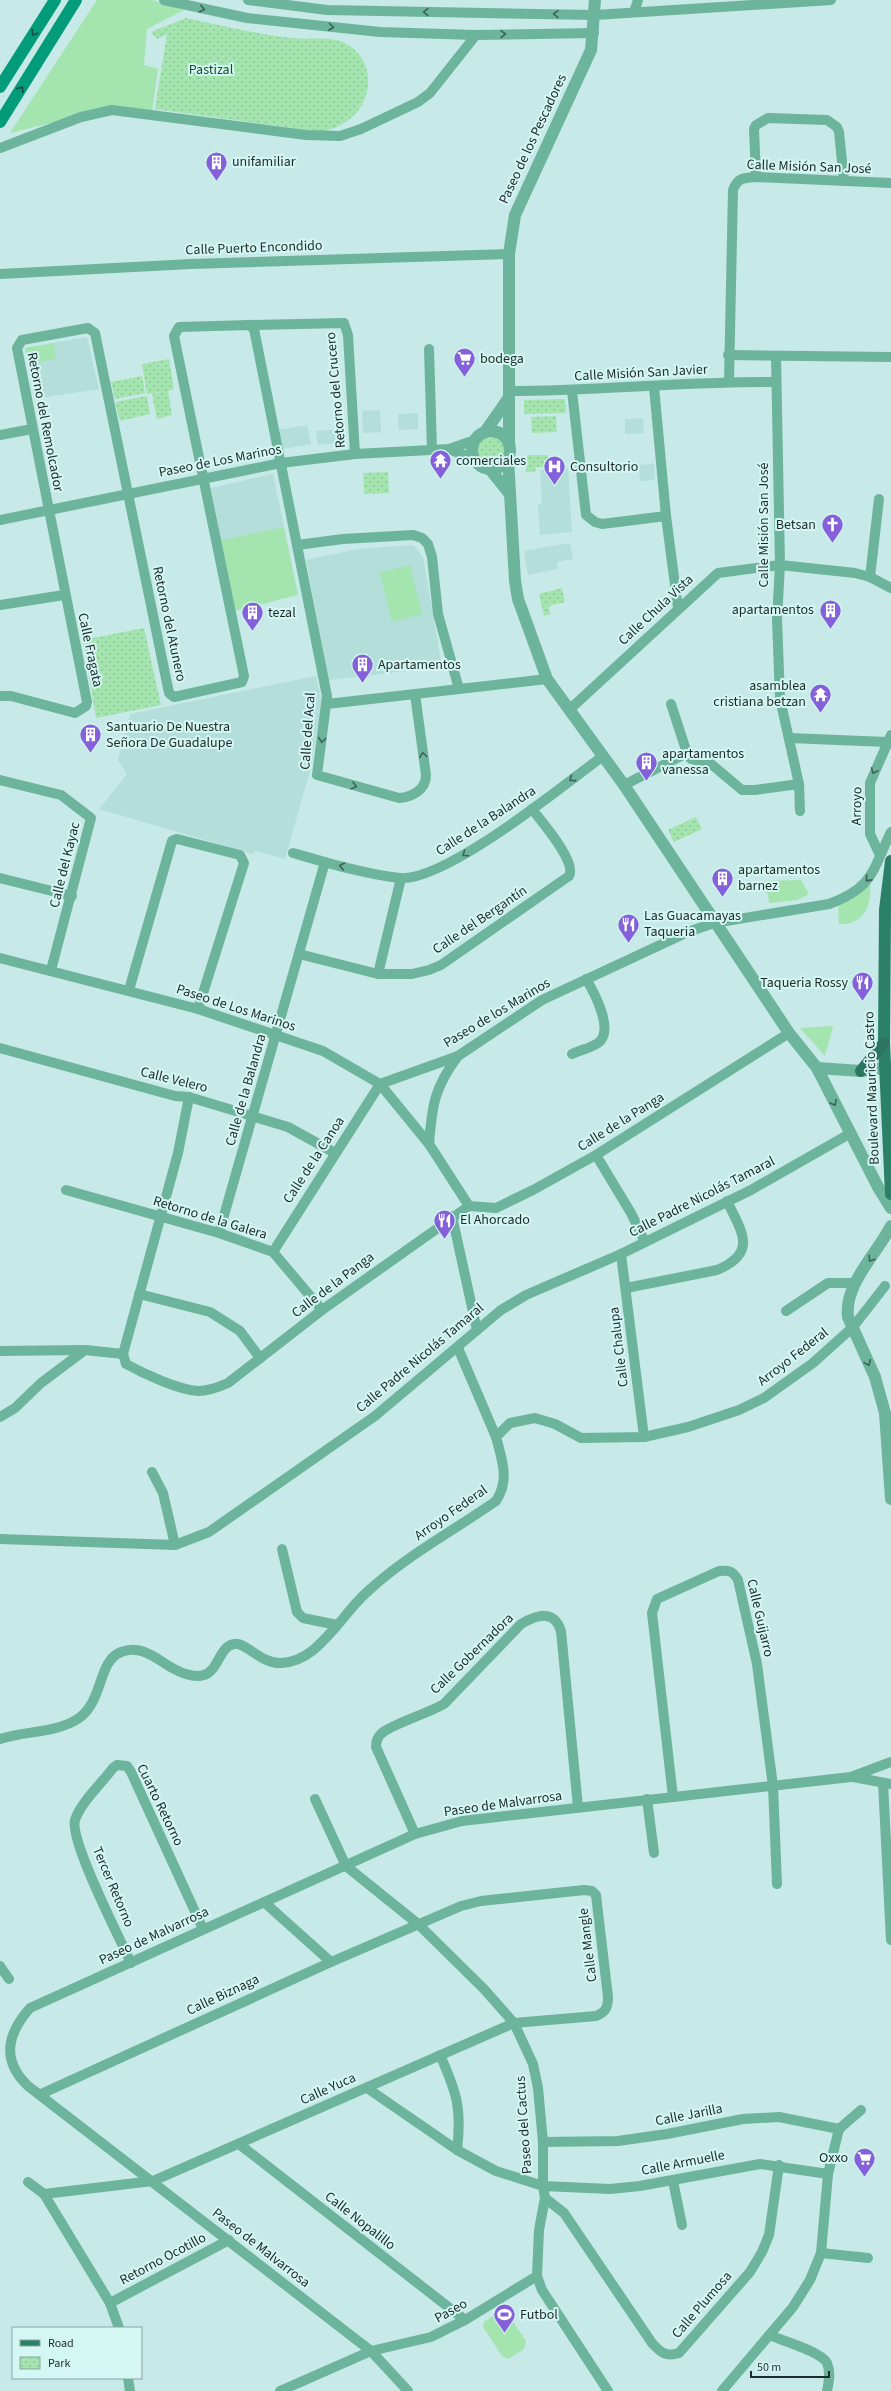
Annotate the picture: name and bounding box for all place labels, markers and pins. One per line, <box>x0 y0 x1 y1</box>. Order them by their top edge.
building icon: unifamiliar <box>204 149 230 182</box>
place label: unifamiliar <box>232 152 296 172</box>
supermarket icon: bodega <box>451 346 477 379</box>
place label: bodega <box>480 349 524 369</box>
temple icon: comerciales <box>427 448 453 481</box>
place label: comerciales <box>456 451 526 471</box>
hospital icon: Consultorio <box>542 454 568 487</box>
place label: Consultorio <box>570 457 638 477</box>
church icon: Betsan <box>819 512 845 545</box>
place label: Betsan <box>776 515 816 535</box>
building icon: apartamentos <box>817 597 843 630</box>
building icon: tezal <box>240 600 266 633</box>
place label: apartamentos <box>732 600 814 620</box>
place label: tezal <box>268 603 296 623</box>
building icon: Apartamentos <box>349 652 375 685</box>
place label: Apartamentos <box>378 655 461 675</box>
place label: asamblea cristiana betzan <box>713 676 806 712</box>
temple icon: asamblea cristiana betzan <box>808 681 834 714</box>
place label: Santuario De Nuestra Señora De Guadalupe <box>106 717 232 753</box>
building icon: Santuario De Nuestra Señora De Guadalupe <box>77 722 103 755</box>
place label: apartamentos vanessa <box>662 744 744 780</box>
building icon: apartamentos vanessa <box>634 749 660 782</box>
place label: apartamentos barnez <box>738 860 820 896</box>
building icon: apartamentos barnez <box>710 865 736 898</box>
place label: Las Guacamayas Taqueria <box>644 906 741 942</box>
restaurant icon: Las Guacamayas Taqueria <box>615 911 641 944</box>
restaurant icon: Taqueria Rossy <box>850 970 876 1003</box>
place label: Taqueria Rossy <box>760 973 848 993</box>
restaurant icon: El Ahorcado <box>432 1207 458 1240</box>
place label: El Ahorcado <box>460 1210 530 1230</box>
supermarket icon: Oxxo <box>851 2145 877 2178</box>
place label: Oxxo <box>819 2148 848 2168</box>
sports icon: Futbol <box>492 2302 518 2335</box>
place label: Futbol <box>520 2305 558 2325</box>

